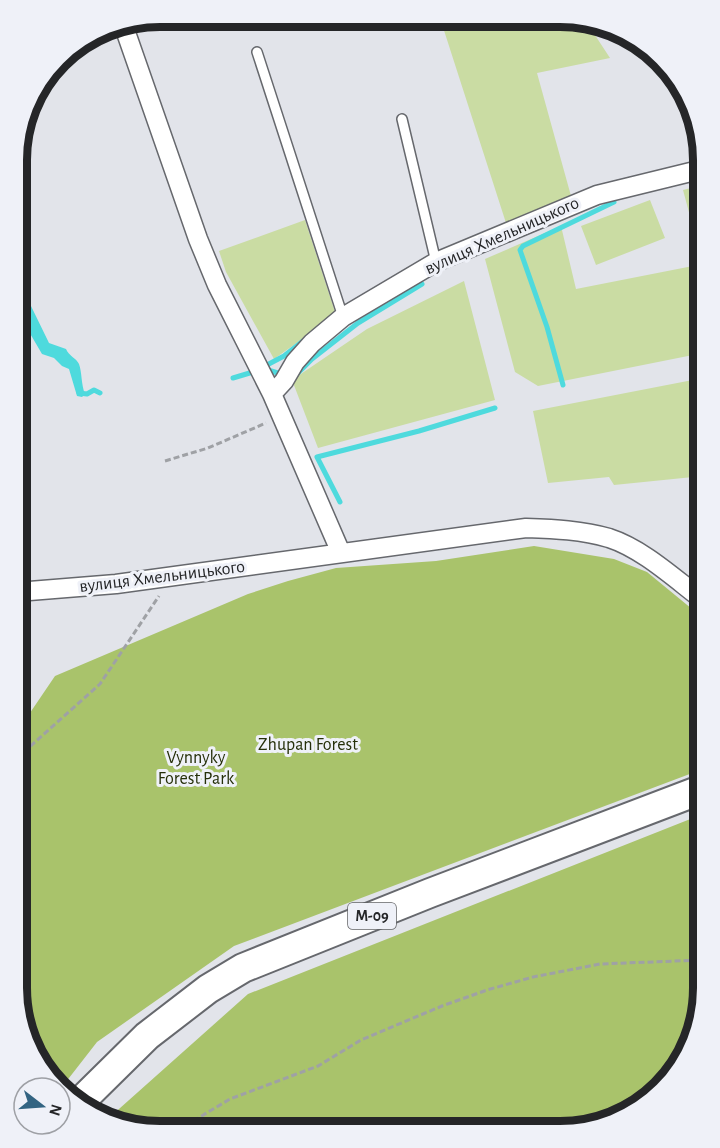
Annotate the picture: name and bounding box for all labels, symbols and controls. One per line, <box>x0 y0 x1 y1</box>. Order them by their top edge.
street label: вулиця Хмельницького <box>422 194 582 278</box>
street label: вулиця Хмельницького <box>78 558 246 596</box>
park label: Zhupan Forest <box>258 736 358 754</box>
park label: Vynnyky Forest Park <box>158 749 235 788</box>
road number: М-09 <box>348 903 396 929</box>
north arrow <box>12 1076 72 1136</box>
text: N <box>46 1102 65 1118</box>

